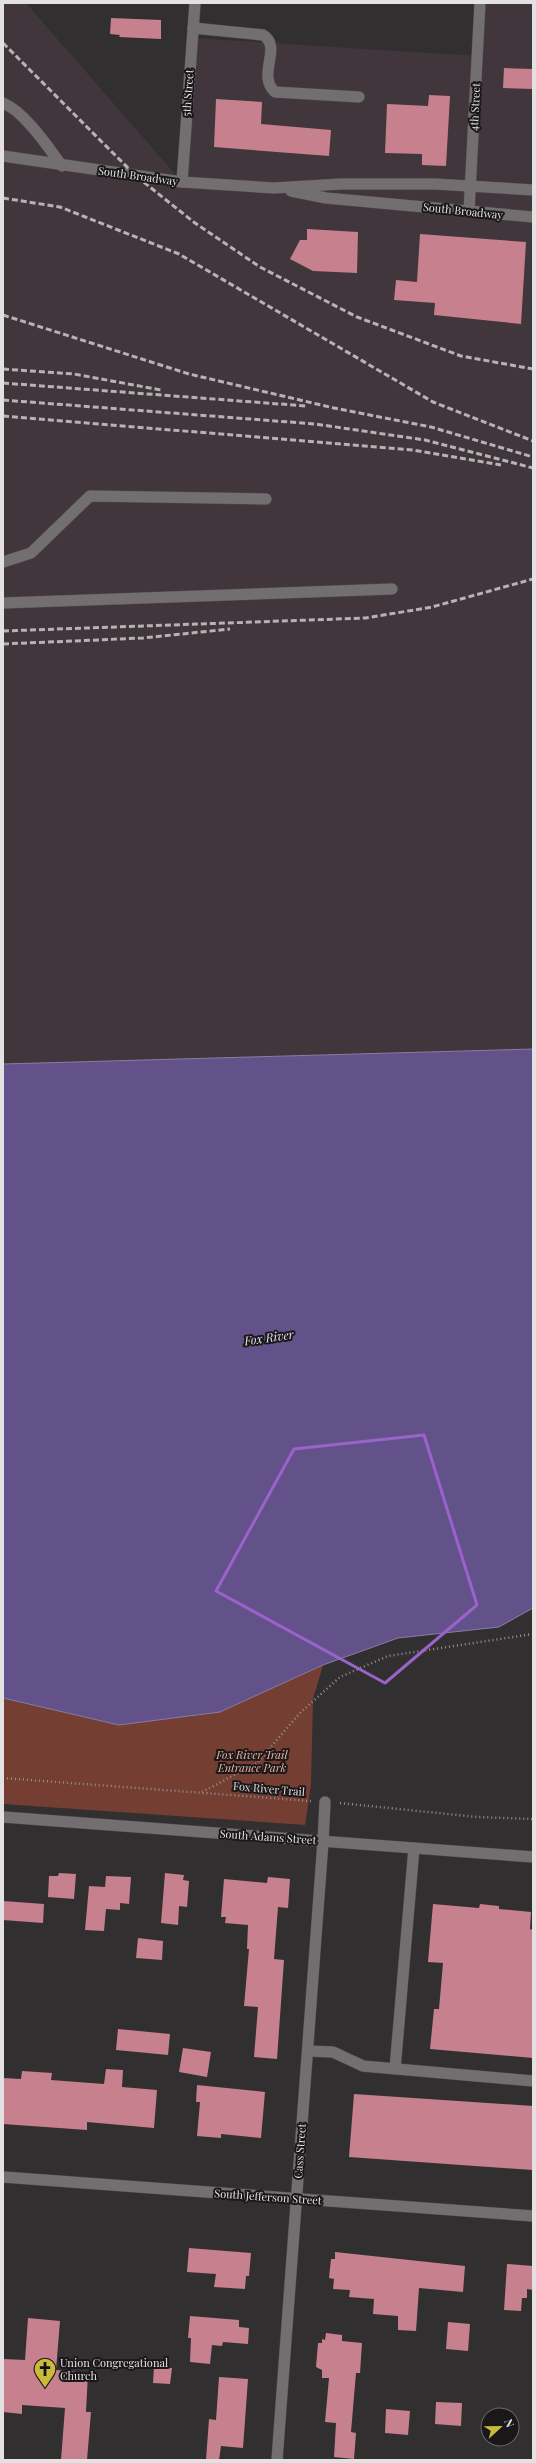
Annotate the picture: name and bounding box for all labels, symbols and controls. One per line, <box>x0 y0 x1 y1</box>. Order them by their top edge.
street label: 5th Street <box>178 69 197 117</box>
street label: 4th Street <box>466 82 483 131</box>
street label: South Broadway <box>97 162 179 189</box>
street label: South Broadway <box>422 199 504 222</box>
water label: Fox River <box>242 1326 295 1349</box>
park label: Fox River Trail Entrance Park <box>215 1747 289 1775</box>
street label: Fox River Trail <box>232 1778 306 1799</box>
street label: South Adams Street <box>219 1826 317 1847</box>
street label: Cass Street <box>290 2123 309 2179</box>
street label: South Jefferson Street <box>214 2185 322 2208</box>
place label: Union Congregational Church <box>60 2355 168 2383</box>
church icon: Union Congregational Church <box>32 2356 58 2389</box>
north arrow <box>480 2407 520 2447</box>
text: N <box>501 2417 518 2430</box>

